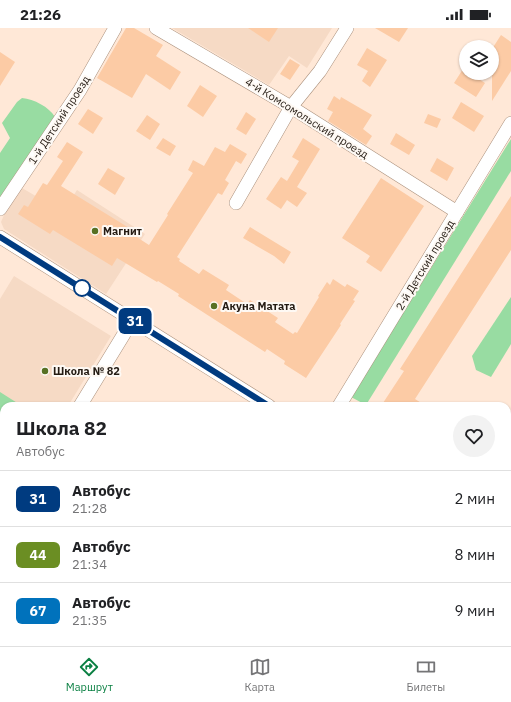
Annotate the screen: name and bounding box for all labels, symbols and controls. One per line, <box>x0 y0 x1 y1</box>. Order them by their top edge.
text: 21:26 <box>20 5 61 24</box>
map controls <box>459 40 499 80</box>
button: layers <box>459 40 499 80</box>
street label: 1-й Детский проезд <box>25 73 93 167</box>
street label: 4-й Комсомольский проезд <box>243 74 371 162</box>
street label: 2-й Детский проезд <box>392 217 458 313</box>
place label: Магнит <box>103 224 143 238</box>
marker: Магнит <box>90 226 100 236</box>
unlabelled marker <box>73 279 91 297</box>
place label: Акуна Матата <box>222 299 296 313</box>
marker: Акуна Матата <box>209 301 219 311</box>
line badge: 31 <box>117 308 153 334</box>
text: 31 <box>127 312 143 330</box>
place label: Школа № 82 <box>53 364 120 378</box>
marker: Школа № 82 <box>40 366 50 376</box>
button: heart <box>453 415 495 457</box>
text: Школа 82 <box>16 416 107 440</box>
text: Автобус <box>16 443 65 460</box>
text: Автобус <box>72 481 131 500</box>
text: 2 мин <box>454 489 495 508</box>
text: 31 <box>30 490 46 508</box>
text: 21:28 <box>72 500 107 517</box>
text: Автобус <box>72 537 131 556</box>
text: 8 мин <box>454 545 495 564</box>
text: 44 <box>30 546 46 564</box>
text: 21:34 <box>72 556 107 573</box>
text: Автобус <box>72 593 131 612</box>
text: 9 мин <box>454 601 495 620</box>
text: 67 <box>30 602 46 620</box>
text: 21:35 <box>72 612 107 629</box>
tab: Маршрут <box>66 656 113 694</box>
tab: Карта <box>245 656 275 694</box>
tab: Билеты <box>406 656 445 694</box>

